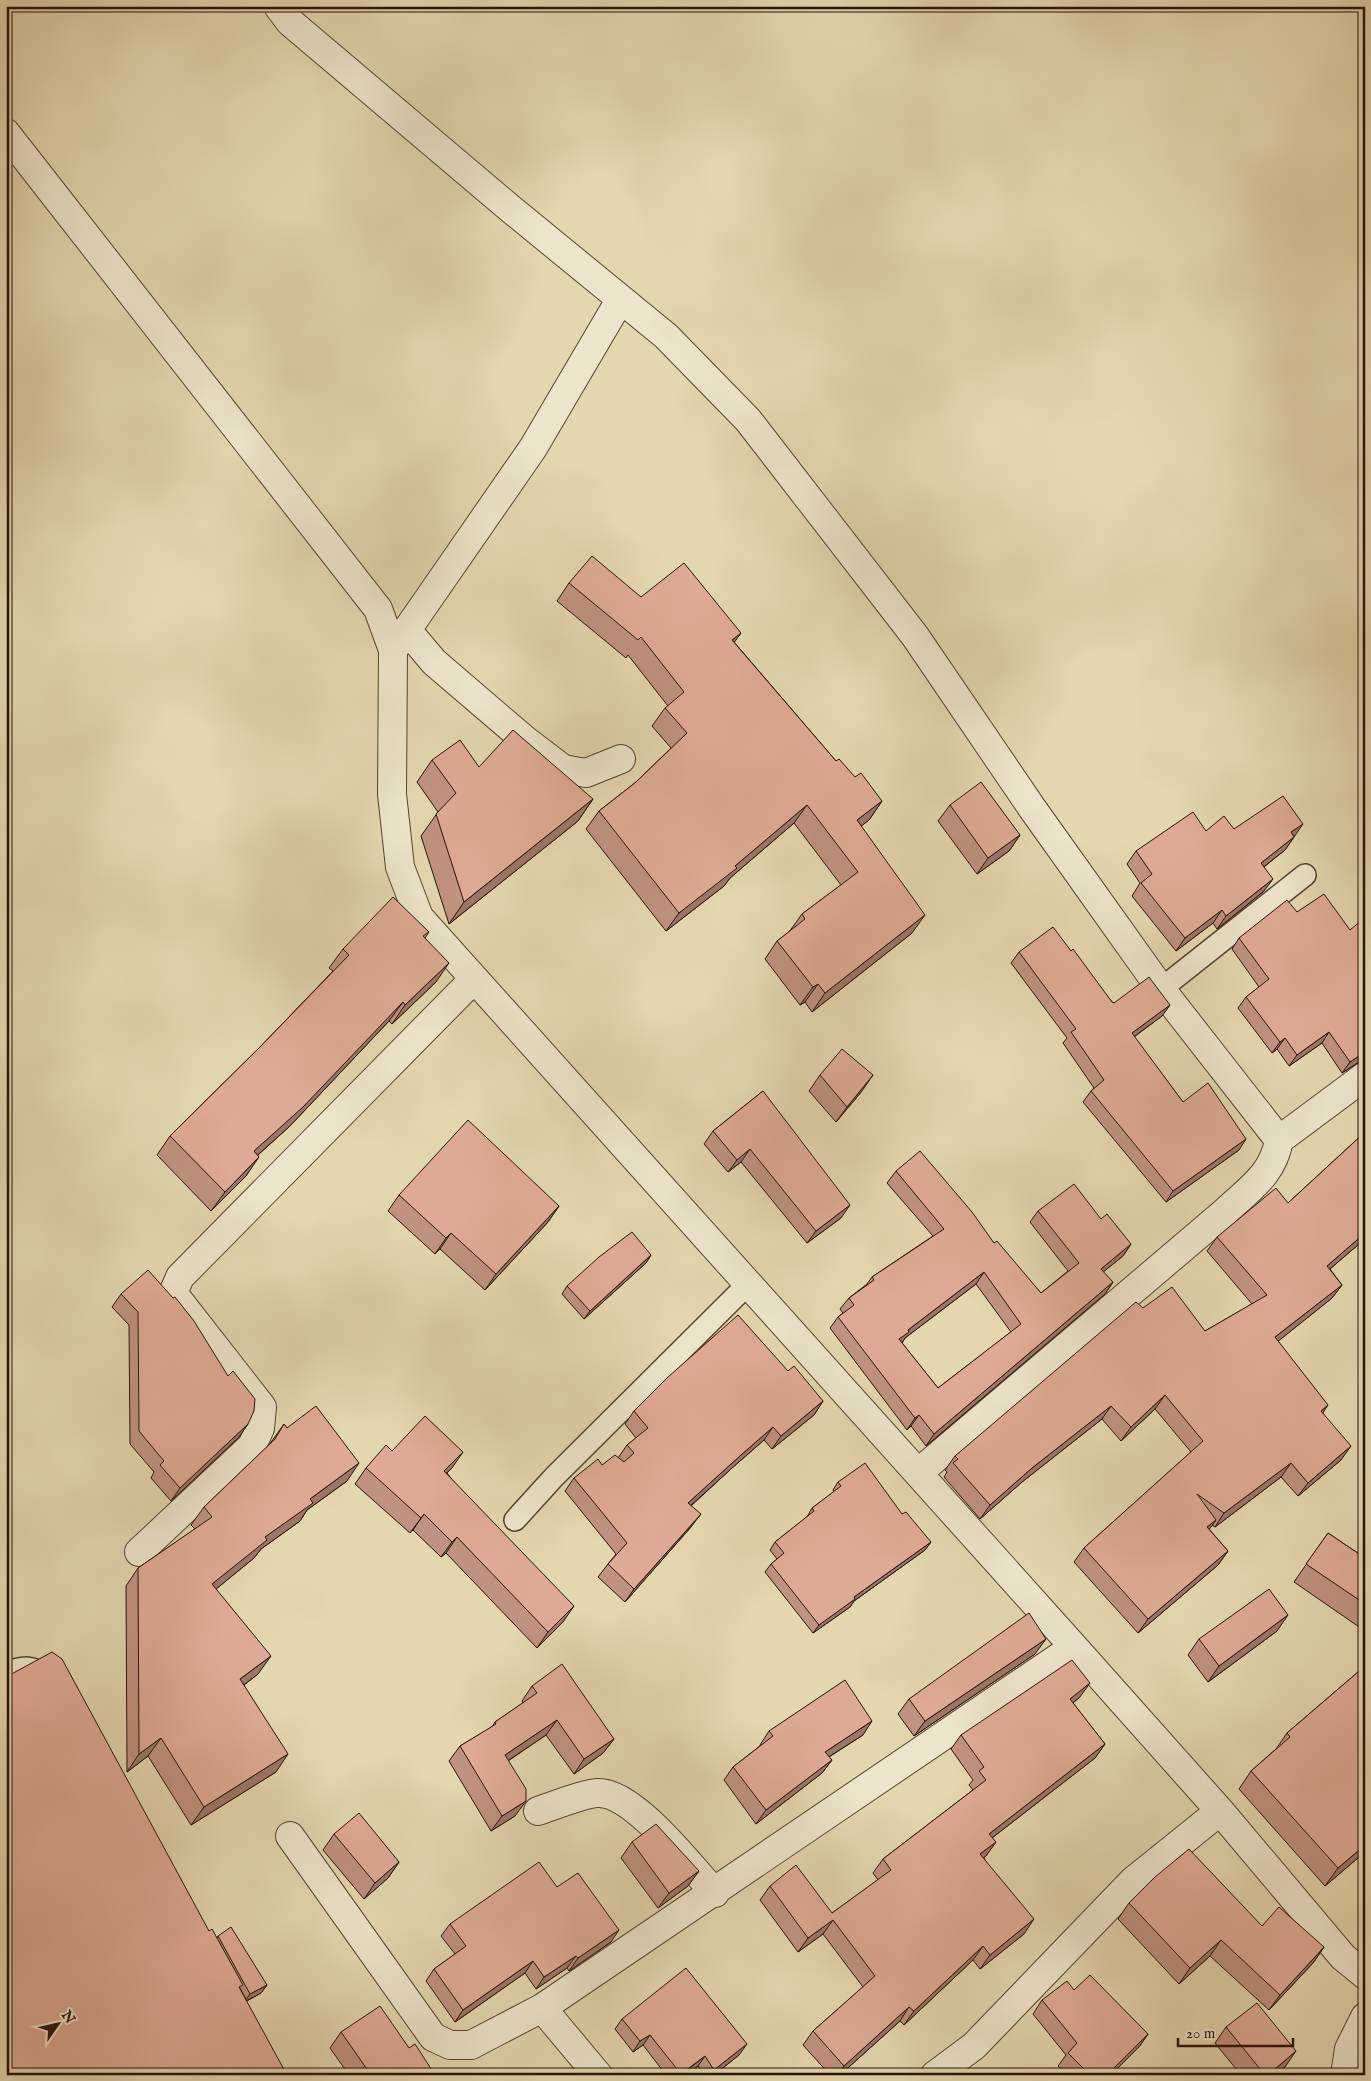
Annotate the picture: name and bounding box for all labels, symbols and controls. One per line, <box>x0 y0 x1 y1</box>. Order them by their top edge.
north arrow <box>32 1998 82 2048</box>
text: N <box>57 2006 79 2027</box>
scale bar <box>1178 2016 1294 2048</box>
text: 20 m <box>1186 2024 1216 2043</box>

